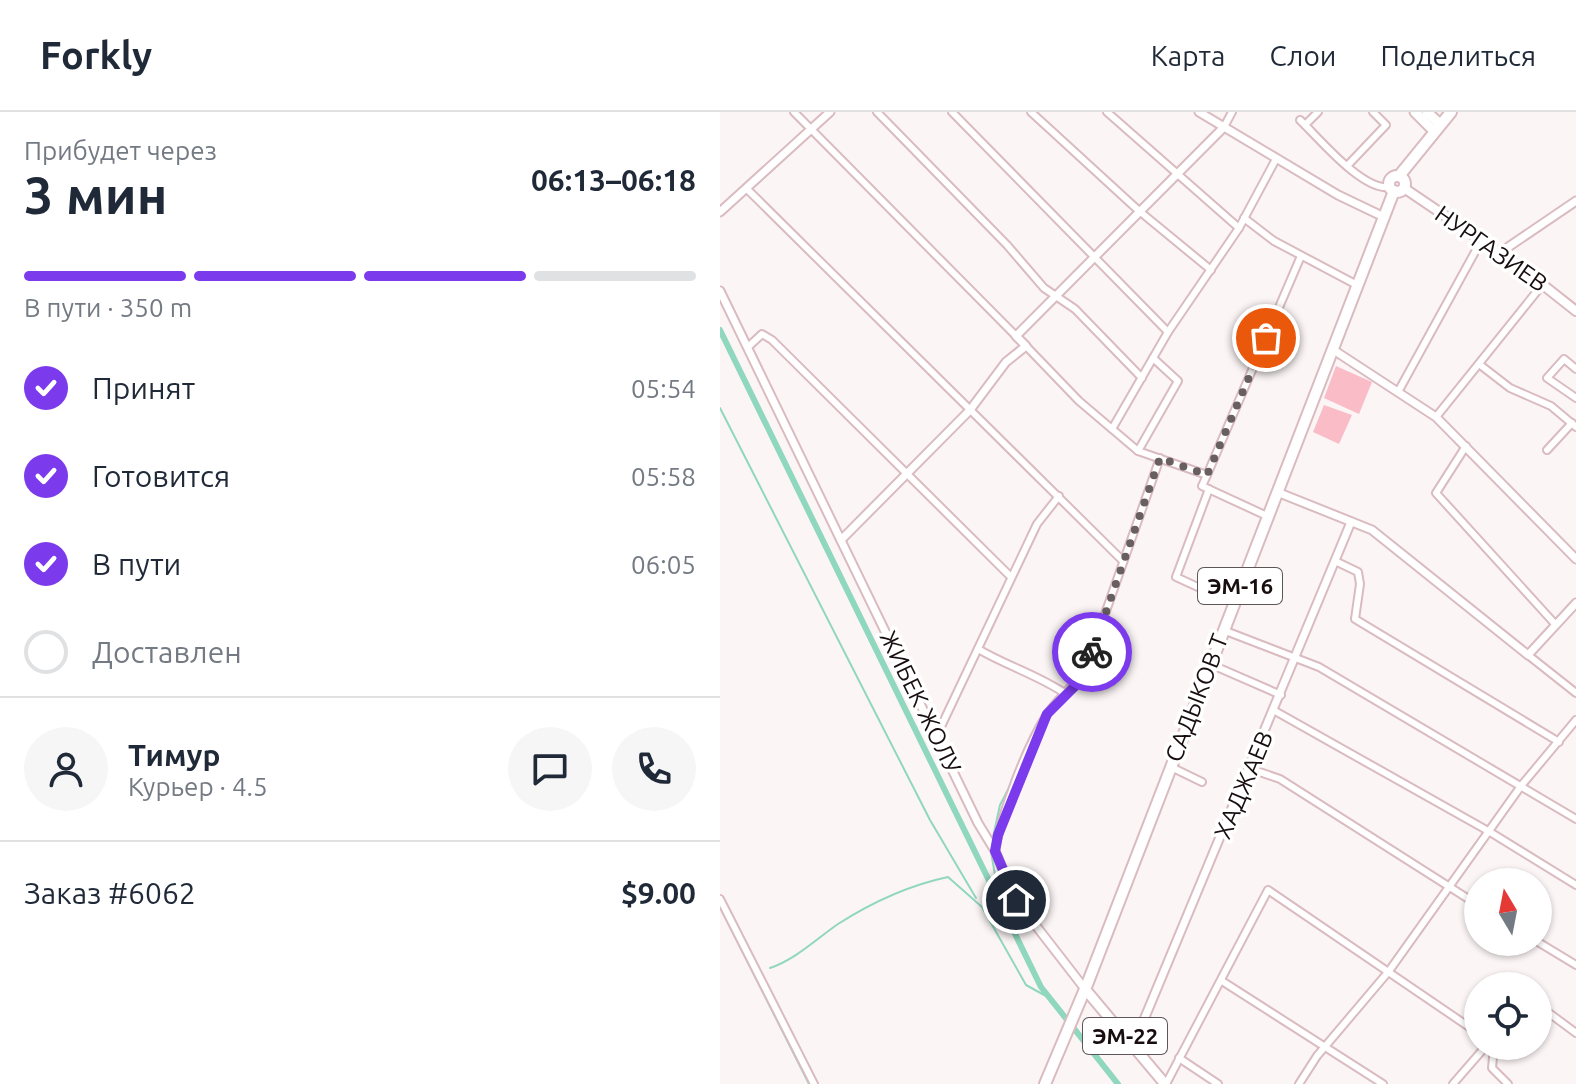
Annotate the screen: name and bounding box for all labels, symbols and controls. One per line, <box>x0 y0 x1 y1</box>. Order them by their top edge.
text: Forkly <box>40 34 152 76</box>
text: Карта <box>1151 40 1225 71</box>
text: Слои <box>1269 40 1336 71</box>
text: Поделиться <box>1380 40 1536 71</box>
text: Прибудет через <box>24 136 217 165</box>
text: 06:13–06:18 <box>531 163 696 197</box>
text: 3 мин <box>24 166 167 224</box>
street label: НУРГАЗИЕВ <box>1430 200 1552 297</box>
text: В пути · 350 m <box>24 293 192 322</box>
pin <box>1232 304 1300 372</box>
icon: bag <box>1244 316 1288 360</box>
icon: check <box>24 366 68 410</box>
text: Принят <box>92 371 195 405</box>
text: 05:54 <box>631 374 696 403</box>
icon: check <box>24 454 68 498</box>
text: Готовится <box>92 459 230 493</box>
text: 05:58 <box>631 462 696 491</box>
icon: check <box>24 542 68 586</box>
text: В пути <box>92 547 181 581</box>
text: 06:05 <box>631 550 696 579</box>
road number: ЭМ-16 <box>1198 568 1282 604</box>
courier <box>1052 612 1132 692</box>
street label: ЖИБЕК ЖОЛУ <box>874 626 967 778</box>
icon: bike <box>1070 630 1114 674</box>
street label: САДЫКОВ Т <box>1160 630 1233 766</box>
text: Доставлен <box>92 635 242 669</box>
button: person <box>24 727 108 811</box>
button: chat <box>508 727 592 811</box>
button: phone <box>612 727 696 811</box>
street label: ХАДЖАЕВ <box>1209 727 1278 843</box>
text: Тимур <box>128 738 220 772</box>
text: Курьер · 4.5 <box>128 772 268 801</box>
pin <box>982 866 1050 934</box>
north arrow <box>1464 868 1552 956</box>
map controls <box>1464 868 1552 1060</box>
text: Заказ #6062 <box>24 876 196 910</box>
text: $9.00 <box>621 876 696 910</box>
icon: home <box>994 878 1038 922</box>
button: locate <box>1464 972 1552 1060</box>
road number: ЭМ-22 <box>1083 1018 1167 1054</box>

